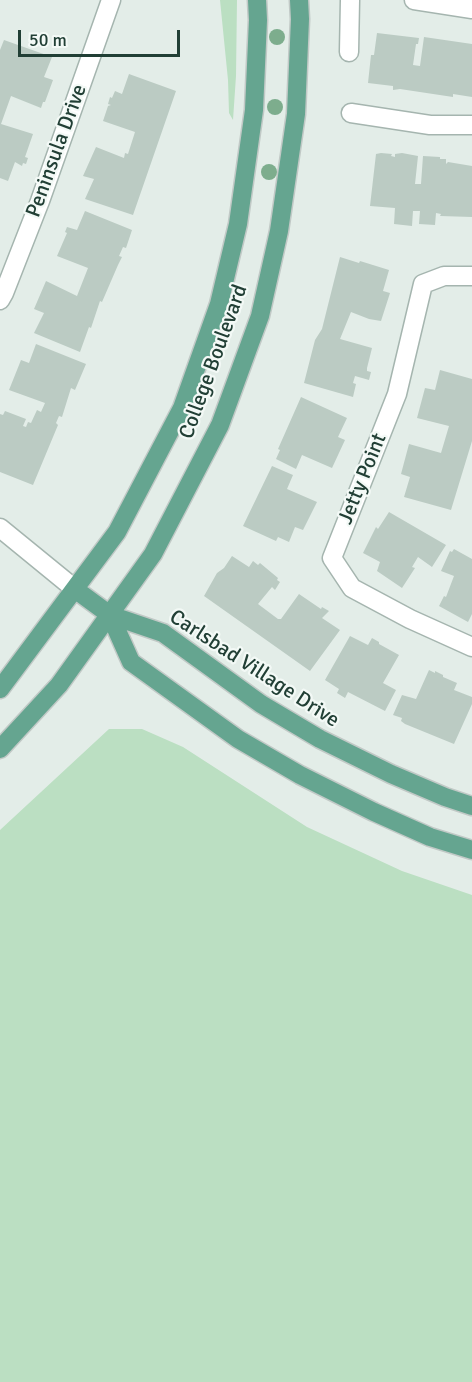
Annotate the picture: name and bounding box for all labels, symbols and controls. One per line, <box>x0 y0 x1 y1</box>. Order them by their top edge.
scale bar <box>21 18 183 56</box>
text: 50 m <box>29 29 67 51</box>
street label: Peninsula Drive <box>21 81 93 221</box>
street label: College Boulevard <box>174 281 254 443</box>
street label: Jetty Point <box>333 430 393 528</box>
street label: Carlsbad Village Drive <box>164 605 344 733</box>

